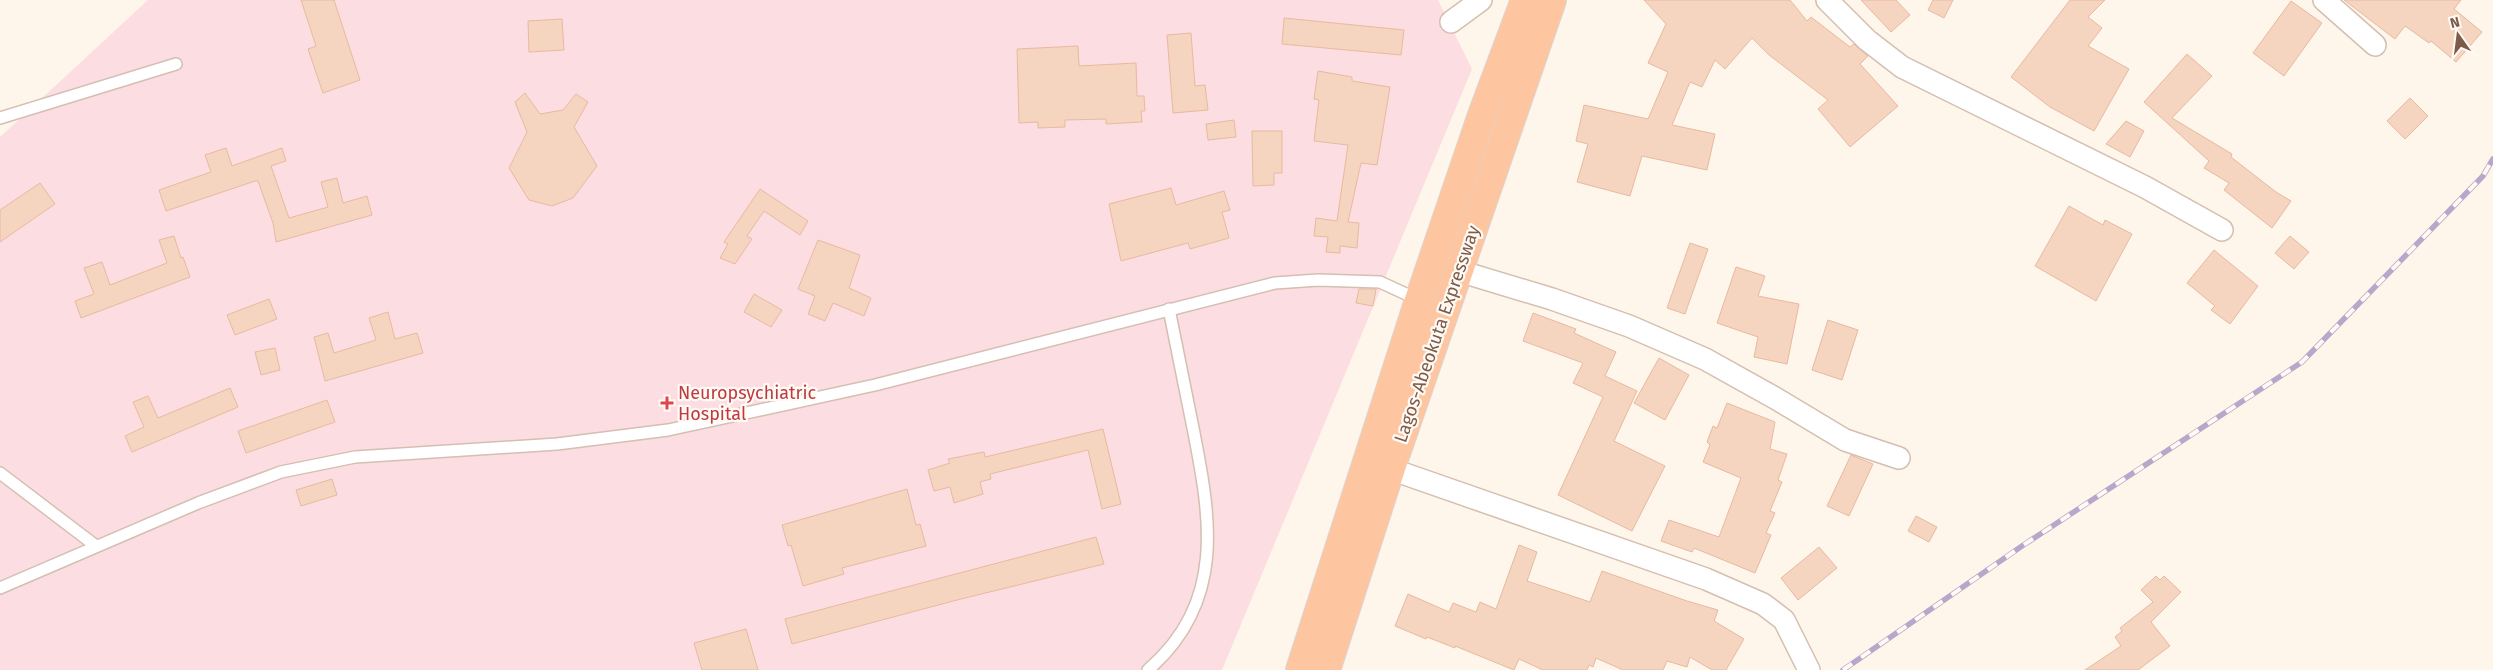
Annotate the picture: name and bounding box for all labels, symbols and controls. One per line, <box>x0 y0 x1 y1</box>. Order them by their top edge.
north arrow <box>2433 10 2483 60</box>
text: N <box>2448 13 2462 32</box>
street label: Lagos-Abeokuta Expressway <box>1389 223 1485 445</box>
place label: Neuropsychiatric Hospital <box>678 382 817 425</box>
marker: Neuropsychiatric Hospital <box>660 396 674 410</box>

